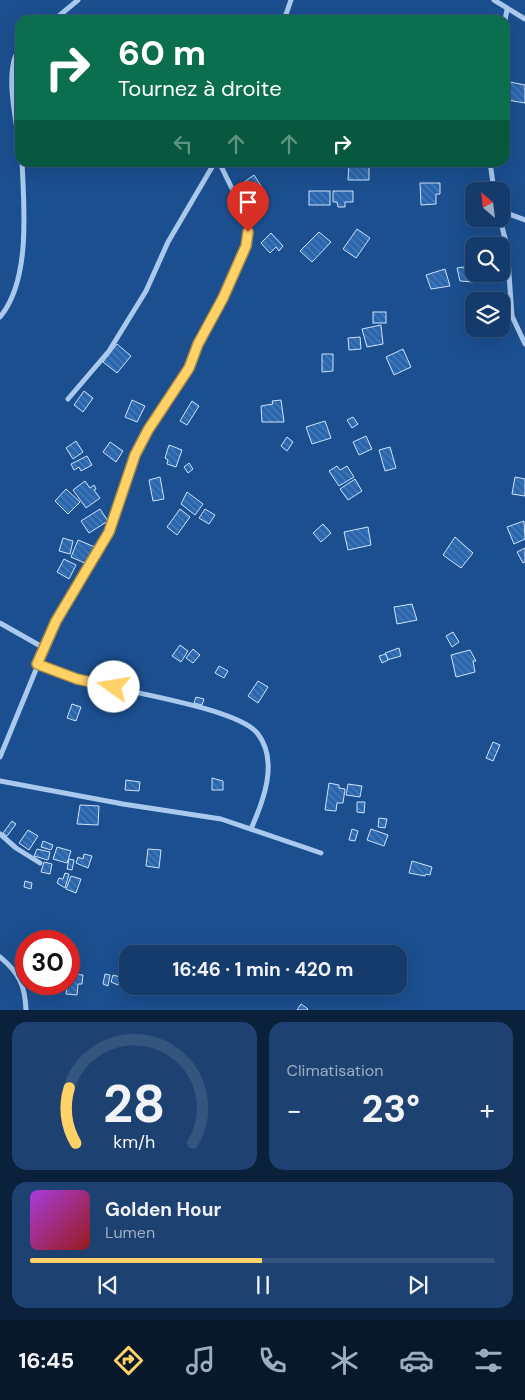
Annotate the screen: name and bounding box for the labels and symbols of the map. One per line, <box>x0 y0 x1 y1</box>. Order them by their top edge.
pin <box>227 181 269 232</box>
north arrow <box>465 182 510 228</box>
position arrow <box>87 660 139 712</box>
speed limit sign: 30 <box>15 930 80 995</box>

